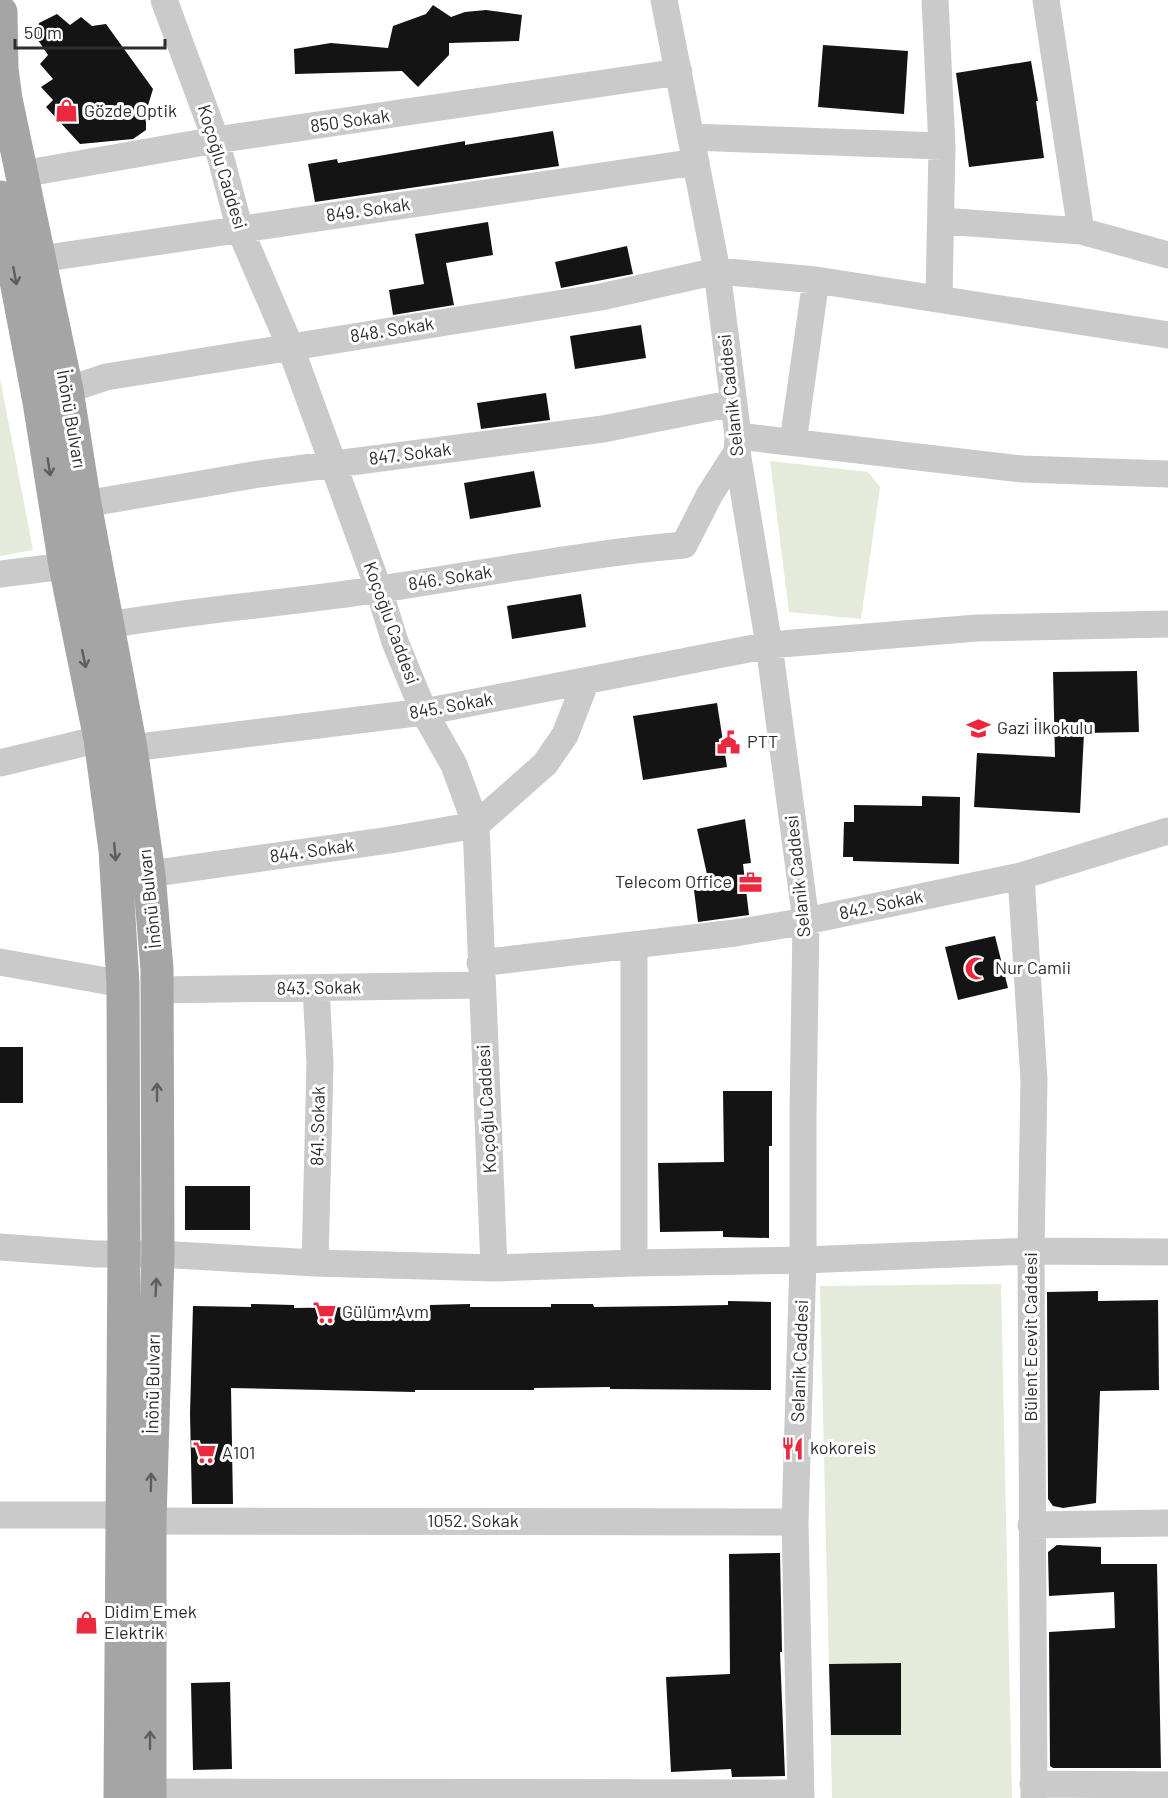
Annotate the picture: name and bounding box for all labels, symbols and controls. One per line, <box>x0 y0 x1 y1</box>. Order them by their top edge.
scale bar <box>15 12 165 50</box>
text: 50 m <box>24 21 62 43</box>
shop icon: Gözde Optik <box>53 98 79 124</box>
place label: Gözde Optik <box>84 99 177 121</box>
street label: Koçoğlu Caddesi <box>194 102 252 232</box>
street label: 850 Sokak <box>309 104 391 136</box>
street label: 849. Sokak <box>324 192 411 226</box>
one-way arrow <box>10 265 21 285</box>
street label: 848. Sokak <box>348 312 435 346</box>
street label: Selanik Caddesi <box>713 333 747 457</box>
street label: İnönü Bulvarı <box>53 368 91 470</box>
street label: 847. Sokak <box>368 437 452 469</box>
one-way arrow <box>44 457 55 477</box>
street label: Koçoğlu Caddesi <box>360 558 424 687</box>
street label: 846. Sokak <box>406 560 493 594</box>
one-way arrow <box>79 649 90 669</box>
street label: 845. Sokak <box>407 687 494 723</box>
school or university icon: Gazi İlkokulu <box>966 715 992 741</box>
place label: Gazi İlkokulu <box>997 716 1093 738</box>
public building icon: PTT <box>716 729 742 755</box>
place label: PTT <box>747 730 778 752</box>
street label: Selanik Caddesi <box>780 814 814 938</box>
street label: 844. Sokak <box>268 833 356 867</box>
one-way arrow <box>110 841 121 861</box>
street label: İnönü Bulvarı <box>133 848 165 950</box>
office icon: Telecom Office <box>737 869 763 895</box>
place label: Telecom Office <box>615 870 732 892</box>
street label: 842. Sokak <box>837 884 925 924</box>
mosque icon: Nur Camii <box>964 955 990 981</box>
place label: Nur Camii <box>995 956 1071 978</box>
street label: 843. Sokak <box>277 975 361 999</box>
street label: Koçoğlu Caddesi <box>472 1044 500 1174</box>
one-way arrow <box>151 1082 163 1102</box>
street label: 841. Sokak <box>305 1086 329 1166</box>
street label: Bülent Ecevit Caddesi <box>1019 1252 1041 1422</box>
one-way arrow <box>151 1277 162 1297</box>
supermarket icon: Gülüm Avm <box>311 1299 337 1325</box>
street label: Selanik Caddesi <box>786 1299 812 1423</box>
place label: Gülüm Avm <box>342 1300 429 1322</box>
street label: İnönü Bulvarı <box>140 1334 164 1434</box>
restaurant icon: kokoreis <box>779 1435 805 1461</box>
place label: kokoreis <box>810 1436 876 1458</box>
supermarket icon: A101 <box>191 1440 217 1466</box>
place label: A101 <box>222 1441 255 1463</box>
one-way arrow <box>145 1472 157 1492</box>
street label: 1052. Sokak <box>427 1509 519 1531</box>
place label: Didim Emek Elektrik <box>104 1600 197 1643</box>
shop icon: Didim Emek Elektrik <box>73 1609 99 1635</box>
one-way arrow <box>144 1730 156 1750</box>

